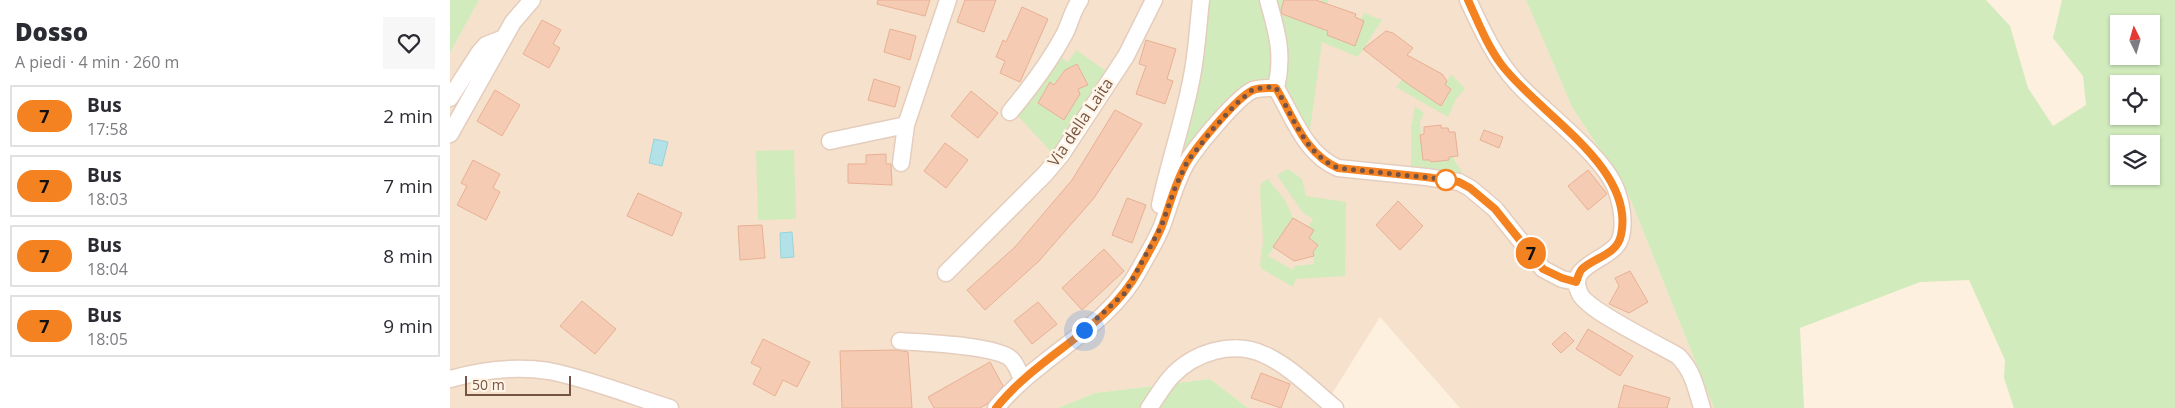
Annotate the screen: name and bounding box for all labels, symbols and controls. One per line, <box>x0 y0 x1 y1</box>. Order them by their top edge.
text: Dosso <box>15 15 88 48</box>
north arrow <box>2110 15 2160 65</box>
map controls <box>2110 15 2160 185</box>
button: heart <box>383 17 435 69</box>
text: A piedi · 4 min · 260 m <box>15 51 179 73</box>
street label: Via della Laita <box>1042 73 1118 171</box>
button: locate <box>2110 75 2160 125</box>
text: Bus <box>87 92 122 118</box>
text: 2 min <box>383 103 433 129</box>
text: 7 <box>39 104 50 128</box>
text: 17:58 <box>87 118 128 140</box>
button: layers <box>2110 135 2160 185</box>
text: Bus <box>87 162 122 188</box>
unlabelled marker <box>1435 169 1457 191</box>
text: 7 min <box>383 173 433 199</box>
text: 7 <box>39 174 50 198</box>
text: 18:03 <box>87 188 128 210</box>
text: Bus <box>87 232 122 258</box>
line badge: 7 <box>1515 237 1547 269</box>
text: 7 <box>1526 241 1536 265</box>
text: 8 min <box>383 243 433 269</box>
text: 7 <box>39 244 50 268</box>
text: 18:04 <box>87 258 128 280</box>
text: Bus <box>87 302 122 328</box>
text: 9 min <box>383 313 433 339</box>
text: 7 <box>39 314 50 338</box>
your location <box>1072 318 1097 343</box>
text: 18:05 <box>87 328 128 350</box>
scale bar <box>465 373 571 396</box>
text: 50 m <box>472 375 505 394</box>

